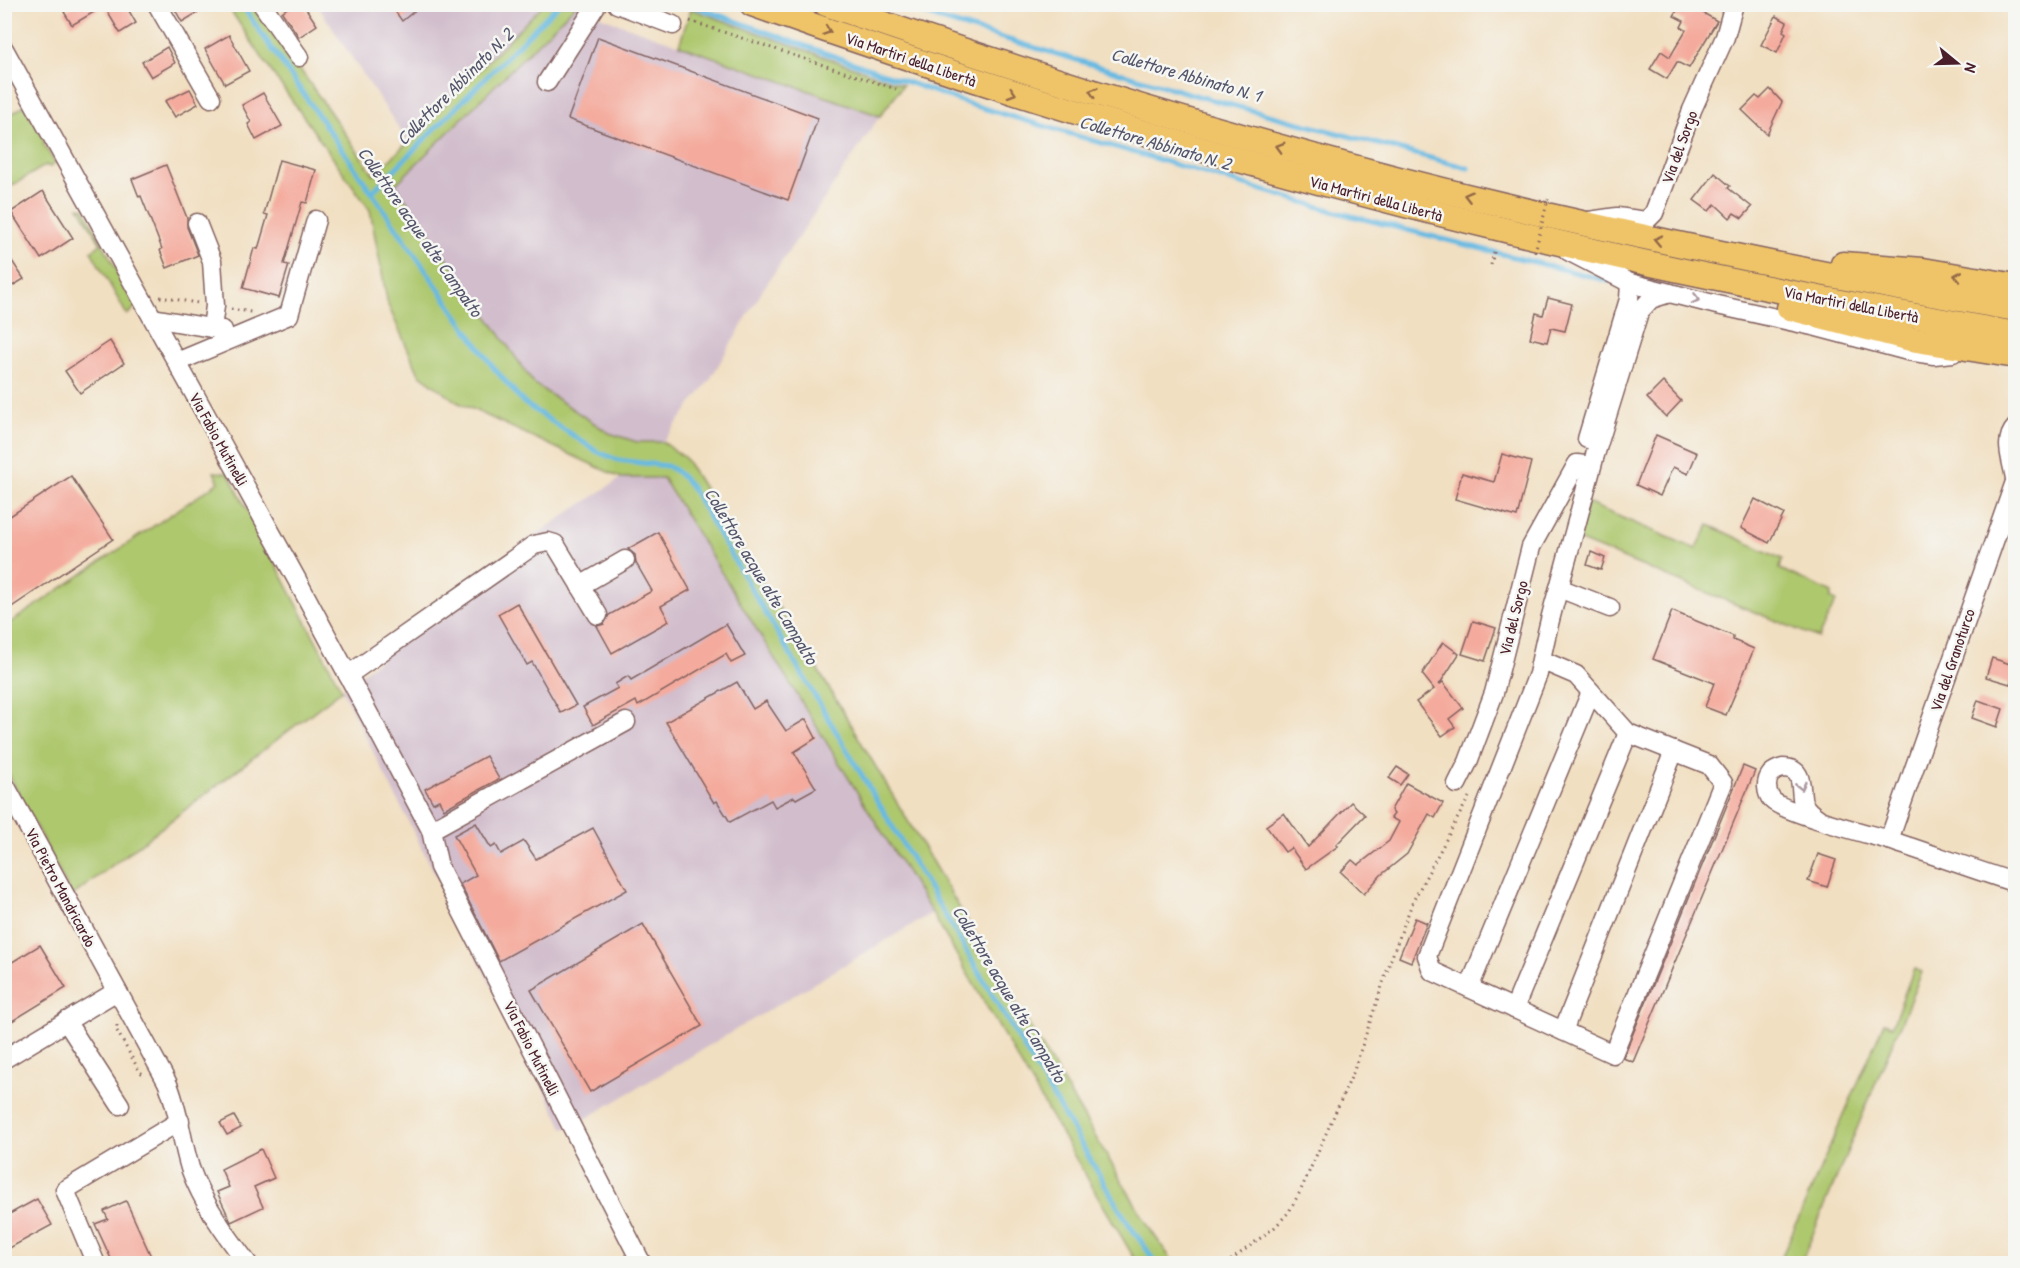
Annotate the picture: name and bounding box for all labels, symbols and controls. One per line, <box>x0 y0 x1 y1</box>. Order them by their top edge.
water label: Collettore Abbinato N. 2 <box>391 21 520 151</box>
one-way arrow <box>821 23 832 36</box>
street label: Via Martiri della Libertà <box>843 26 979 92</box>
north arrow <box>1927 33 1987 93</box>
water label: Collettore Abbinato N. 1 <box>1108 41 1266 108</box>
text: N <box>1959 60 1983 76</box>
one-way arrow <box>1006 86 1017 98</box>
one-way arrow <box>1088 87 1099 100</box>
street label: Via del Sorgo <box>1656 107 1703 187</box>
water label: Collettore Abbinato N. 2 <box>1077 109 1235 177</box>
water label: Collettore acque alte Campalto <box>352 142 490 323</box>
one-way arrow <box>1275 142 1286 154</box>
street label: Via Martiri della Libertà <box>1307 170 1445 226</box>
one-way arrow <box>1464 191 1474 204</box>
one-way arrow <box>1654 235 1664 248</box>
one-way arrow <box>1953 270 1963 283</box>
street label: Via Martiri della Libertà <box>1782 280 1920 328</box>
one-way arrow <box>1691 292 1701 305</box>
street label: Via Fabio Mutinelli <box>184 388 254 490</box>
water label: Collettore acque alte Campalto <box>699 483 825 670</box>
street label: Via del Sorgo <box>1493 578 1533 658</box>
street label: Via del Granoturco <box>1924 605 1980 714</box>
one-way arrow <box>1793 781 1806 791</box>
street label: Via Pietro Mandricardo <box>20 823 102 951</box>
water label: Collettore acque alte Campalto <box>947 901 1073 1088</box>
street label: Via Fabio Mutinelli <box>499 997 565 1099</box>

